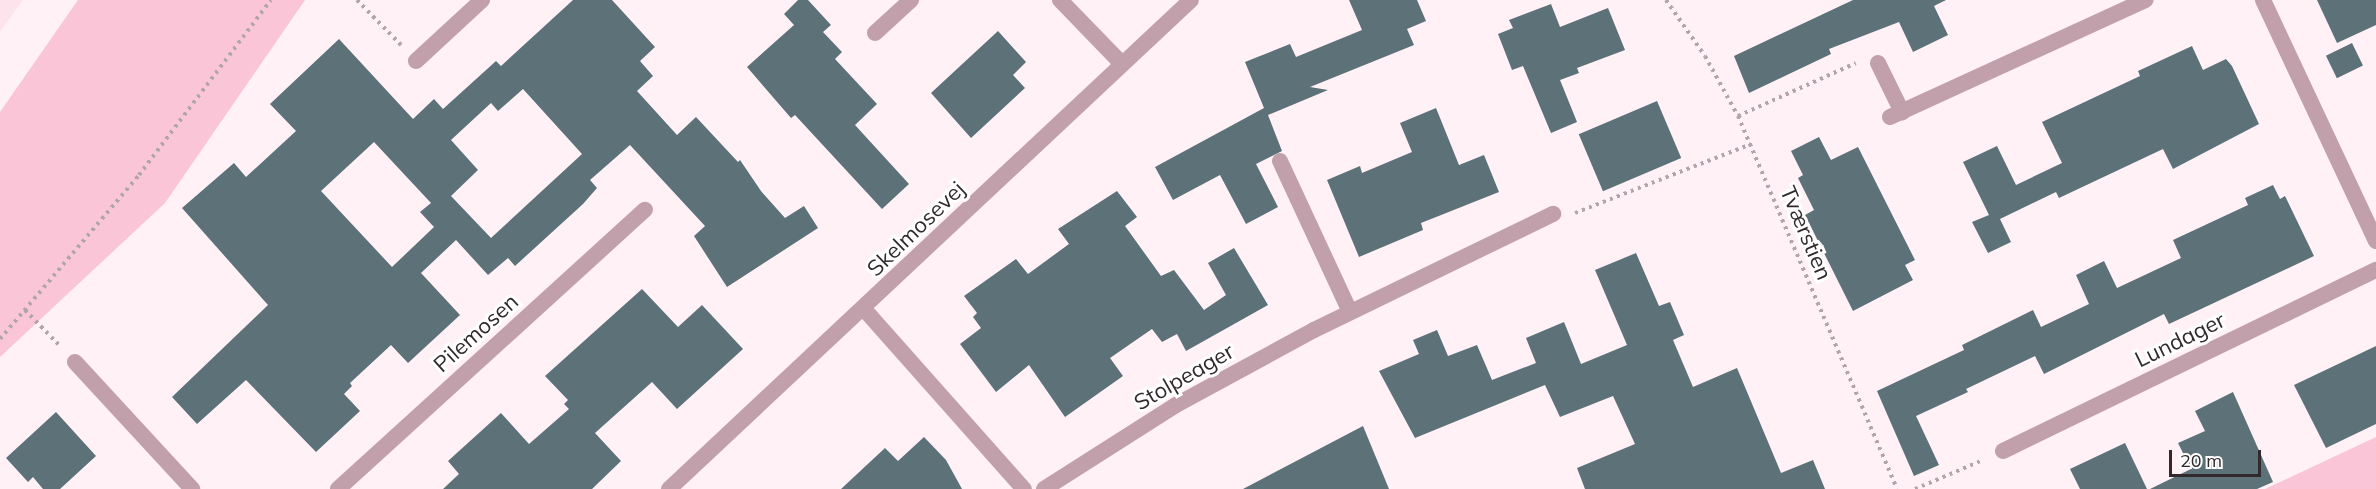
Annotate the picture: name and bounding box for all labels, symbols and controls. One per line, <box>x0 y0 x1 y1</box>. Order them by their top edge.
street label: Skelmosevej <box>862 176 970 282</box>
street label: Tværstien <box>1774 182 1838 284</box>
street label: Pilemosen <box>428 288 524 378</box>
street label: Lundager <box>2131 307 2229 373</box>
street label: Stolpeager <box>1129 338 1239 416</box>
scale bar <box>2172 438 2264 476</box>
text: 20 m <box>2180 449 2222 472</box>

